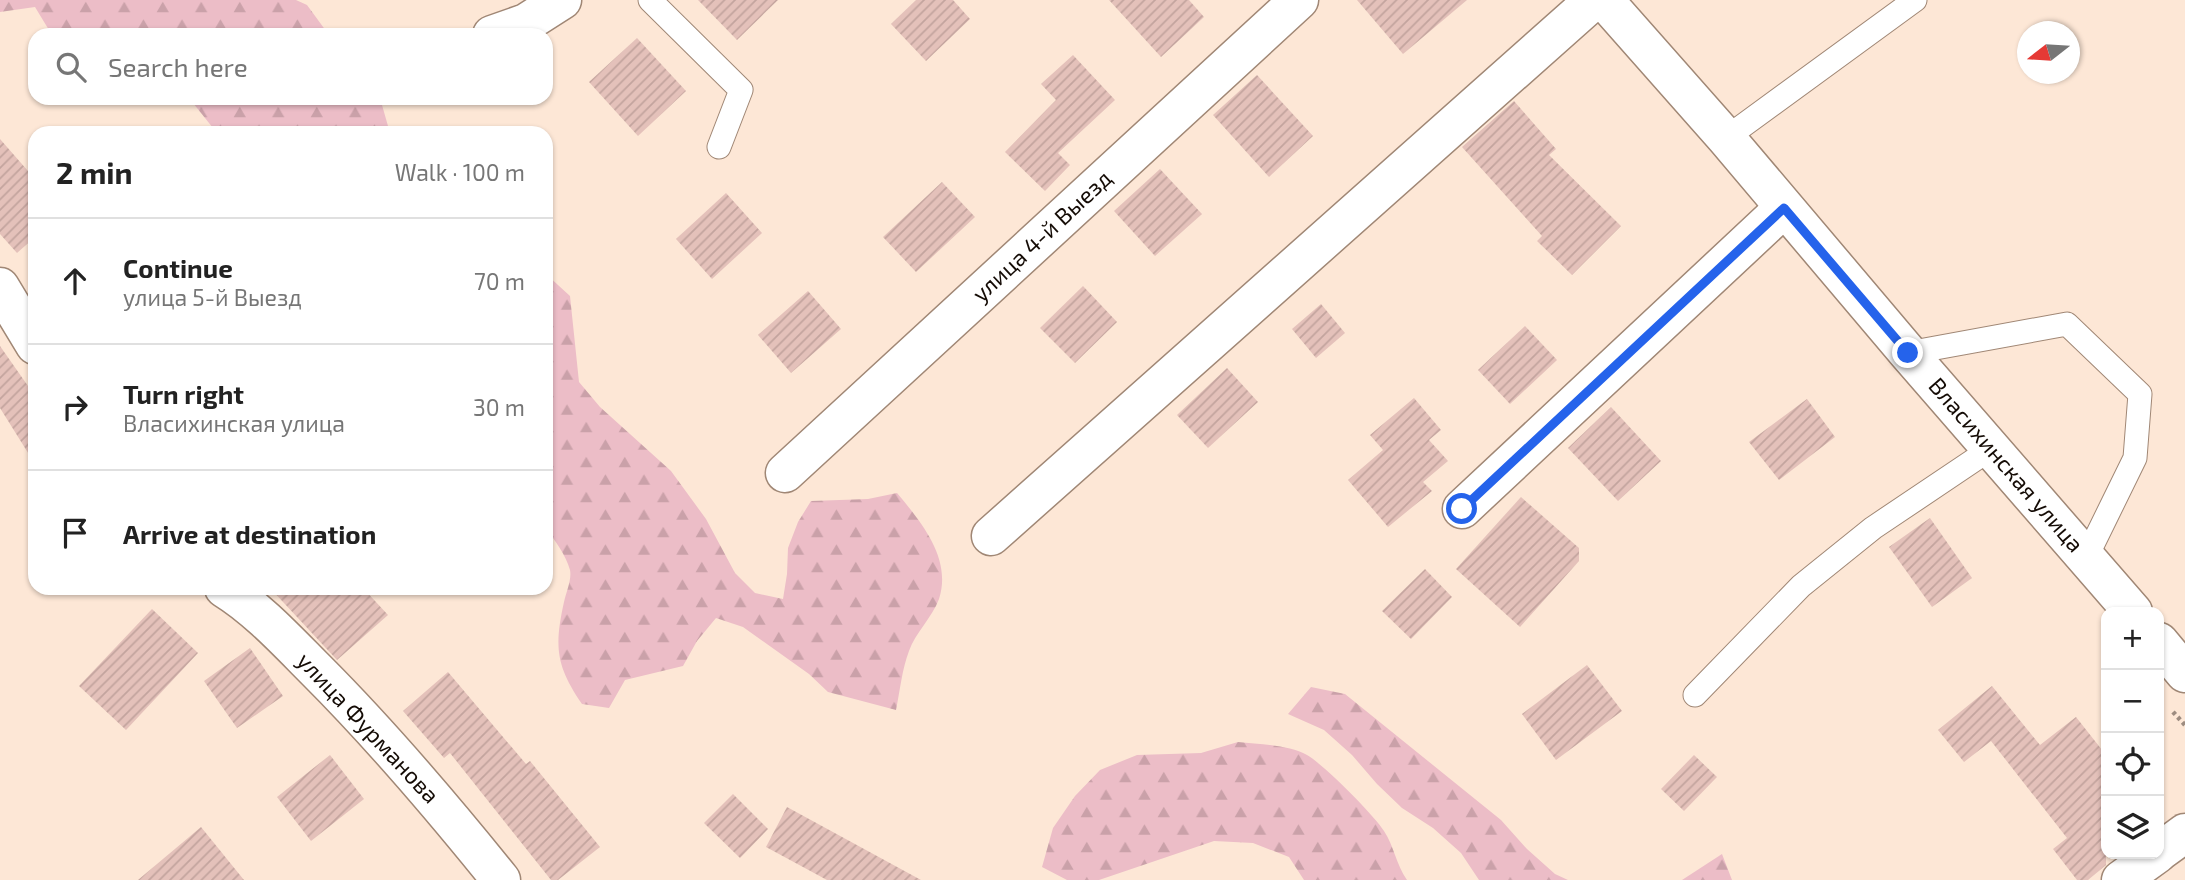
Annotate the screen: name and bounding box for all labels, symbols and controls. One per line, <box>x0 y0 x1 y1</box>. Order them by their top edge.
north arrow <box>2017 21 2080 84</box>
search box <box>28 28 553 105</box>
icon: search <box>52 48 90 86</box>
text: Search here <box>108 51 248 82</box>
text: 2 min <box>56 154 133 190</box>
text: Walk · 100 m <box>395 158 525 186</box>
street label: улица 4-й Выезд <box>966 163 1118 308</box>
text: Continue <box>123 252 233 283</box>
icon: ahead <box>56 262 94 300</box>
text: 70 m <box>474 267 525 295</box>
text: улица 5-й Выезд <box>123 283 302 311</box>
route end <box>1892 337 1923 368</box>
street label: Власихинская улица <box>1923 371 2090 558</box>
text: Turn right <box>123 378 244 409</box>
icon: right <box>56 388 94 426</box>
text: 30 m <box>473 393 525 421</box>
text: Власихинская улица <box>123 409 345 437</box>
route start <box>1446 493 1477 524</box>
icon: arrive <box>56 514 94 552</box>
text: Arrive at destination <box>123 518 376 549</box>
map controls <box>2101 607 2164 859</box>
button: + <box>2101 607 2164 670</box>
street label: улица Фурманова <box>291 646 446 809</box>
button: − <box>2101 670 2164 733</box>
button: locate <box>2101 733 2164 796</box>
button: layers <box>2101 796 2164 859</box>

